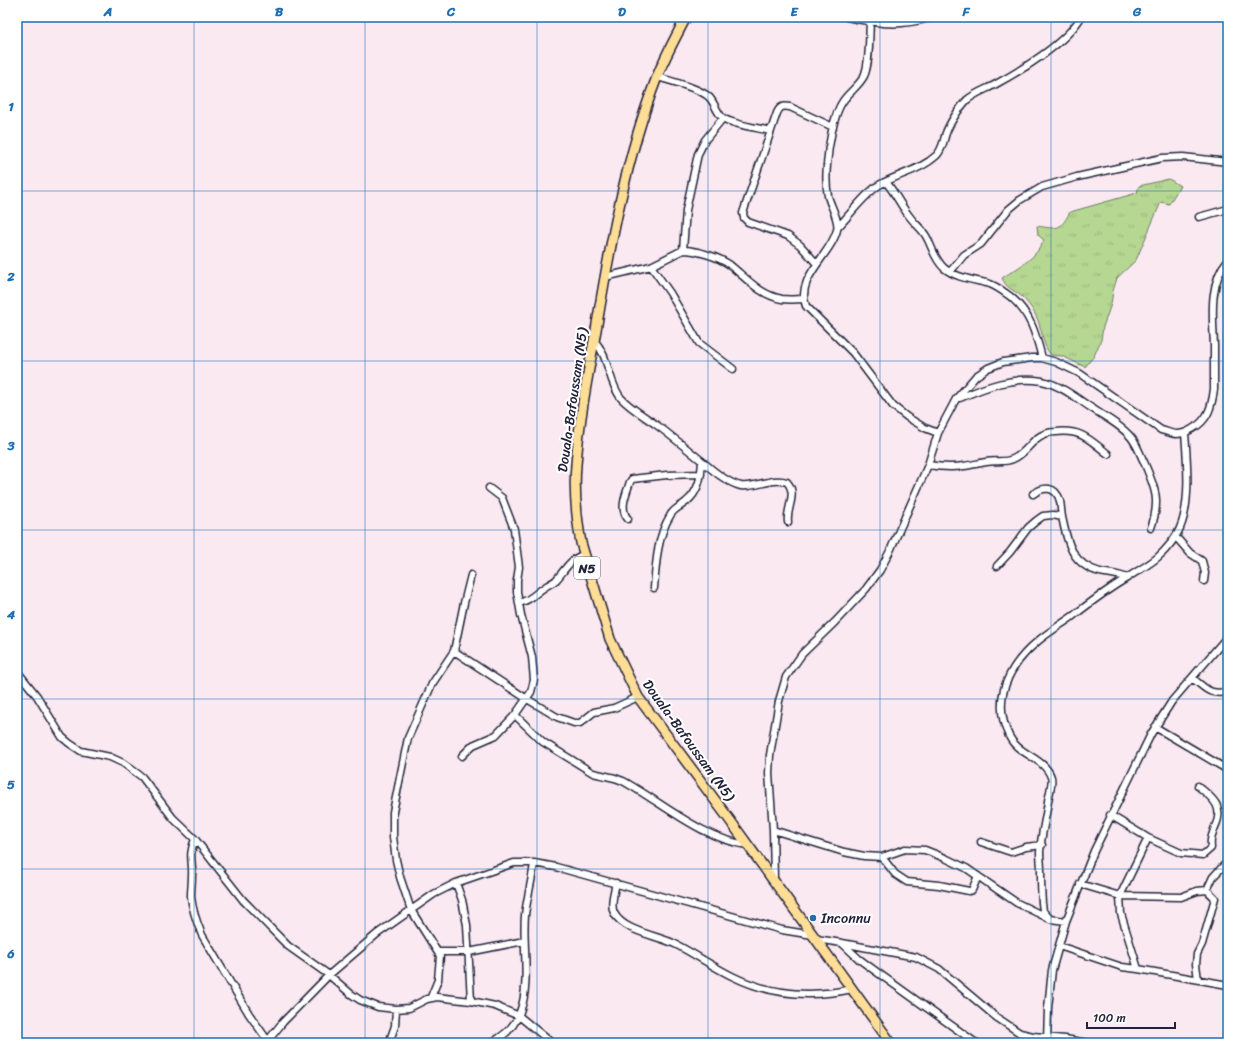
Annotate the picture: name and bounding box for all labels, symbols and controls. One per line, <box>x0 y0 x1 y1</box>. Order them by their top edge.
text: A <box>103 0 112 23</box>
text: B <box>275 0 284 23</box>
text: C <box>446 0 456 23</box>
text: D <box>618 0 626 23</box>
text: E <box>790 0 799 23</box>
text: F <box>961 0 970 23</box>
text: G <box>1132 0 1142 23</box>
text: 1 <box>8 95 14 118</box>
text: 2 <box>6 265 15 288</box>
street label: Douala-Bafoussam (N5) <box>550 325 595 474</box>
text: 3 <box>6 434 15 457</box>
road number: N5 <box>574 557 600 579</box>
text: 4 <box>6 603 16 626</box>
street label: Douala-Bafoussam (N5) <box>636 674 742 807</box>
text: 5 <box>7 773 15 796</box>
place label: Inconnu <box>820 906 871 931</box>
marker: Inconnu <box>808 913 818 923</box>
text: 6 <box>6 942 15 965</box>
scale bar <box>1087 1004 1175 1030</box>
text: 100 m <box>1093 1007 1126 1029</box>

